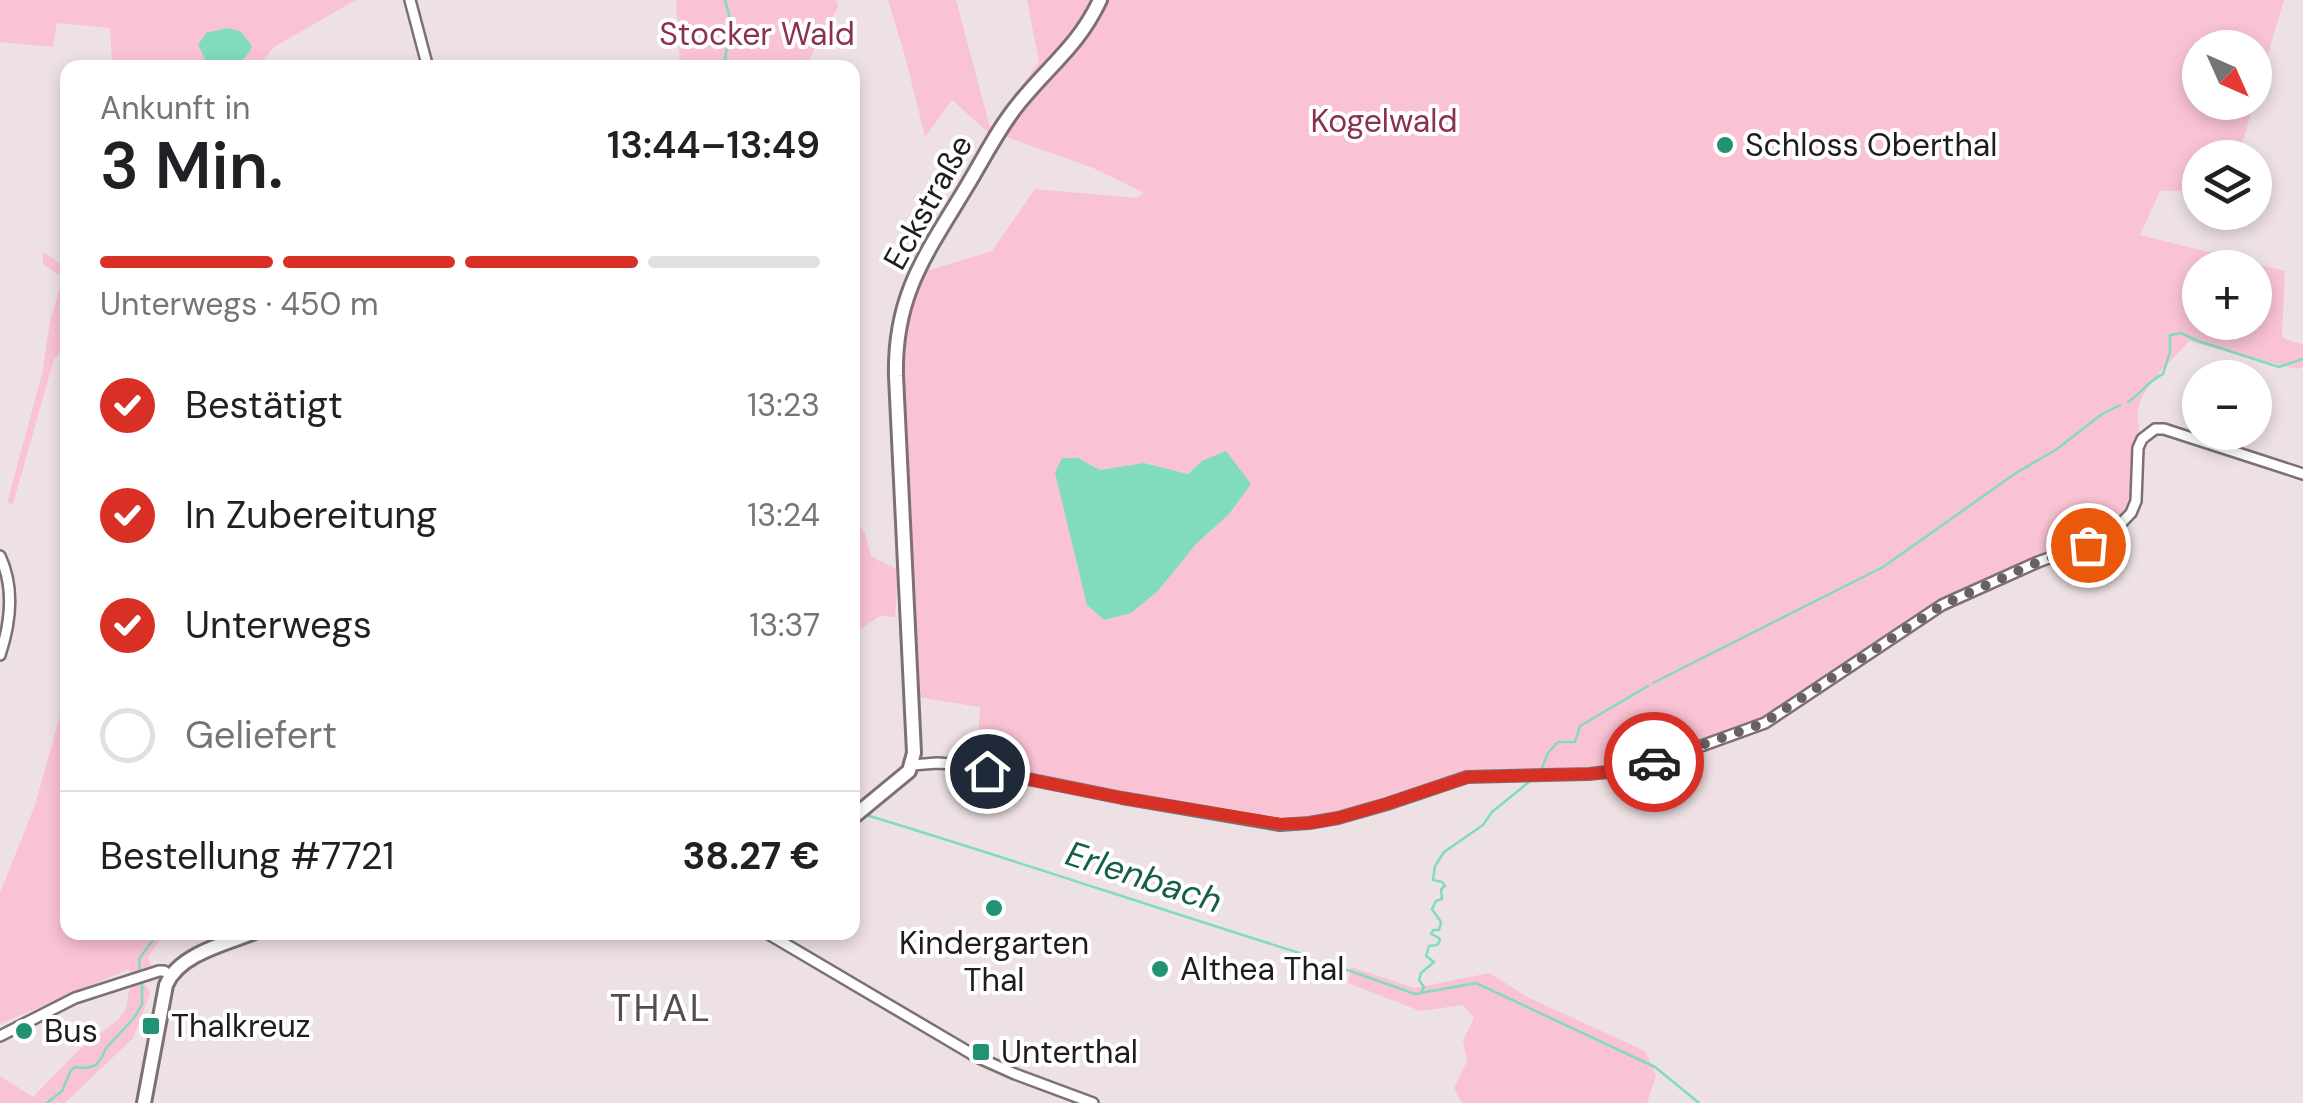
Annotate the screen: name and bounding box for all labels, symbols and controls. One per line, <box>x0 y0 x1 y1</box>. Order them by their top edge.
park label: Stocker Wald <box>659 13 855 55</box>
north arrow <box>2182 30 2272 120</box>
map controls <box>2182 30 2272 450</box>
text: Ankunft in <box>100 87 250 129</box>
park label: Kogelwald <box>1311 100 1457 142</box>
text: 13:44–13:49 <box>607 120 820 170</box>
text: 3 Min. <box>100 124 283 208</box>
place label: Schloss Oberthal <box>1745 124 1997 166</box>
street label: Eckstraße <box>874 127 982 277</box>
marker: Schloss Oberthal <box>1714 134 1736 156</box>
button: layers <box>2182 140 2272 230</box>
button: + <box>2182 250 2272 340</box>
text: Unterwegs · 450 m <box>100 283 378 325</box>
button: − <box>2182 360 2272 450</box>
icon: check <box>100 378 155 433</box>
text: Bestätigt <box>185 380 343 430</box>
text: 13:23 <box>747 384 820 426</box>
icon: check <box>100 488 155 543</box>
text: In Zubereitung <box>185 490 437 540</box>
text: 13:24 <box>747 494 820 536</box>
pin <box>2046 503 2131 588</box>
icon: bag <box>2061 518 2116 573</box>
icon: check <box>100 598 155 653</box>
text: Unterwegs <box>185 600 372 650</box>
text: 13:37 <box>749 604 820 646</box>
text: Geliefert <box>185 710 337 760</box>
courier <box>1604 712 1704 812</box>
pin <box>945 729 1030 814</box>
icon: car <box>1627 735 1682 790</box>
icon: home <box>960 744 1015 799</box>
water label: Erlenbach <box>1060 830 1228 924</box>
text: Bestellung #7721 <box>100 831 394 881</box>
text: 38.27 € <box>682 831 820 881</box>
marker: Kindergarten Thal <box>983 897 1005 919</box>
place label: Kindergarten Thal <box>899 922 1089 1001</box>
place label: Althea Thal <box>1180 948 1344 990</box>
marker: Althea Thal <box>1149 958 1171 980</box>
district label: THAL <box>610 983 712 1033</box>
place label: Thalkreuz <box>171 1005 310 1047</box>
place label: Bus <box>44 1010 98 1052</box>
marker: Thalkreuz <box>140 1015 162 1037</box>
marker: Bus <box>13 1020 35 1042</box>
place label: Unterthal <box>1001 1031 1138 1073</box>
marker: Unterthal <box>970 1041 992 1063</box>

